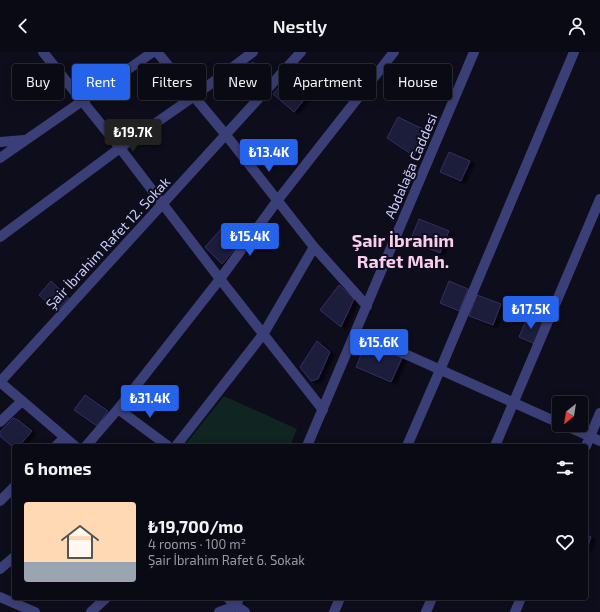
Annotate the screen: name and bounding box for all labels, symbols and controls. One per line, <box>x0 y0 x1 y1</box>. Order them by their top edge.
icon: back <box>12 15 34 37</box>
text: Nestly <box>273 15 327 37</box>
icon: person <box>566 15 588 37</box>
chip: Buy <box>12 64 64 100</box>
chip: Rent <box>72 64 130 100</box>
chip: Filters <box>138 64 206 100</box>
chip: New <box>214 64 271 100</box>
chip: Apartment <box>279 64 376 100</box>
chip: House <box>384 64 452 100</box>
street label: Abdalağa Caddesi <box>381 111 440 221</box>
pin: ₺19.7K <box>100 119 166 153</box>
text: ₺19.7K <box>114 124 152 140</box>
pin: ₺13.4K <box>236 139 302 173</box>
text: ₺13.4K <box>249 144 289 160</box>
street label: Şair İbrahim Rafet 12. Sokak <box>42 173 174 313</box>
pin: ₺15.4K <box>217 223 283 257</box>
text: ₺15.4K <box>230 228 270 244</box>
district label: Şair İbrahim Rafet Mah. <box>352 229 454 272</box>
pin: ₺17.5K <box>498 296 564 330</box>
text: ₺17.5K <box>512 301 550 317</box>
pin: ₺15.6K <box>346 329 412 363</box>
text: ₺15.6K <box>359 334 399 350</box>
pin: ₺31.4K <box>117 385 183 419</box>
text: ₺31.4K <box>130 390 170 406</box>
north arrow <box>552 396 588 432</box>
map controls <box>552 396 588 432</box>
icon: filters <box>554 457 576 479</box>
text: 6 homes <box>24 458 92 478</box>
text: ₺19,700/mo <box>148 516 243 536</box>
icon: home <box>56 518 104 566</box>
icon: heart <box>554 531 576 553</box>
text: 4 rooms · 100 m² <box>148 536 246 552</box>
text: Şair İbrahim Rafet 6. Sokak <box>148 552 305 568</box>

